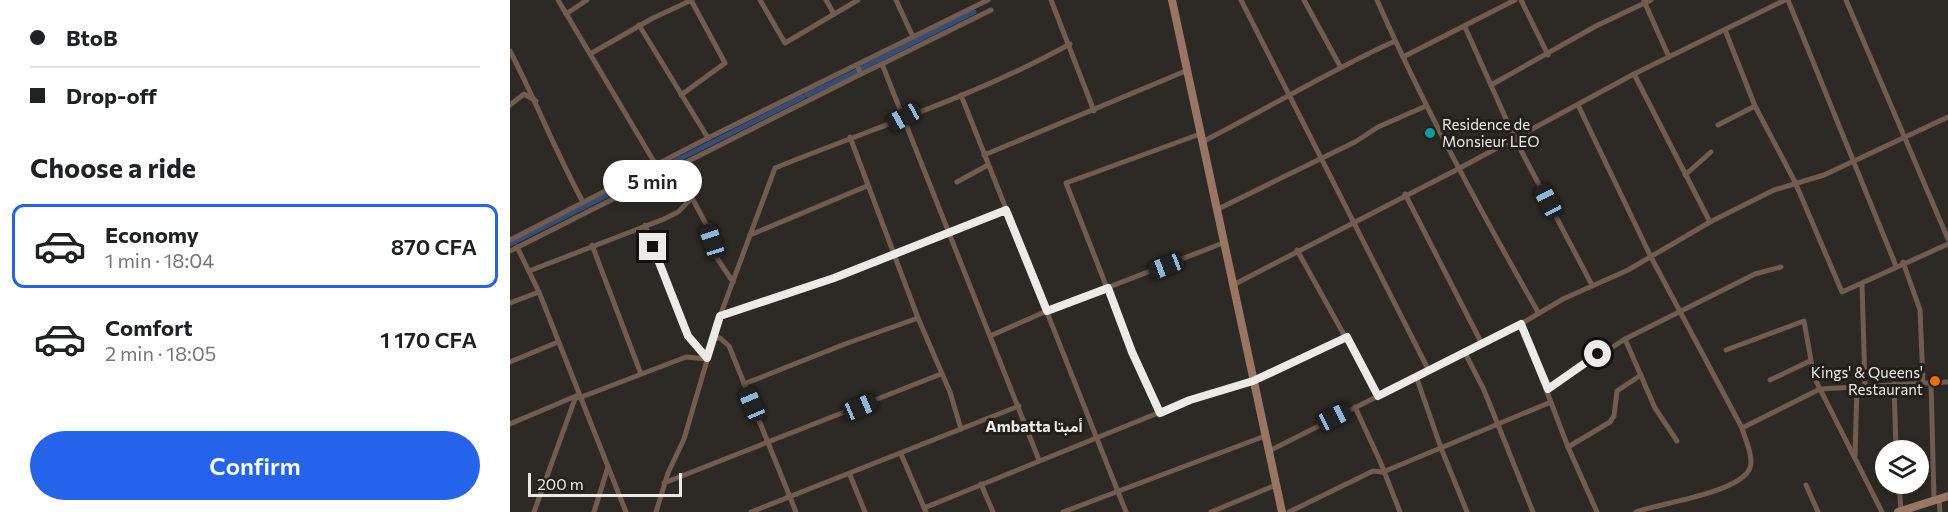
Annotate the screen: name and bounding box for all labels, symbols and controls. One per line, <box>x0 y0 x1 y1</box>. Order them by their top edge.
text: BtoB <box>66 24 117 51</box>
text: Drop-off <box>66 82 157 109</box>
car <box>884 100 924 134</box>
place label: Residence de Monsieur LEO <box>1442 115 1539 150</box>
marker: Residence de Monsieur LEO <box>1423 126 1437 140</box>
text: Choose a ride <box>30 151 196 184</box>
callout: 5 min <box>604 160 702 202</box>
text: 5 min <box>628 169 677 193</box>
car <box>1532 181 1564 221</box>
icon: car <box>33 219 87 273</box>
text: Economy <box>105 221 199 248</box>
car <box>698 221 726 261</box>
text: 870 CFA <box>391 233 477 260</box>
route end <box>639 233 666 260</box>
text: 1 min · 18:04 <box>105 248 214 272</box>
car <box>1146 251 1186 281</box>
icon: car <box>33 312 87 366</box>
text: Comfort <box>105 314 193 341</box>
text: 1 170 CFA <box>380 326 477 353</box>
route start <box>1584 340 1611 367</box>
text: 2 min · 18:05 <box>105 341 216 365</box>
place label: Kings' & Queens' Restaurant <box>1811 363 1923 398</box>
marker: Kings' & Queens' Restaurant <box>1928 374 1942 388</box>
car <box>737 384 767 424</box>
car <box>840 392 880 422</box>
car <box>1314 401 1354 433</box>
district label: Ambatta أمبتا <box>985 416 1083 436</box>
button: Confirm <box>30 431 480 500</box>
map controls <box>1875 440 1929 494</box>
button: layers <box>1875 440 1929 494</box>
scale bar <box>528 470 682 498</box>
text: 200 m <box>537 474 584 493</box>

